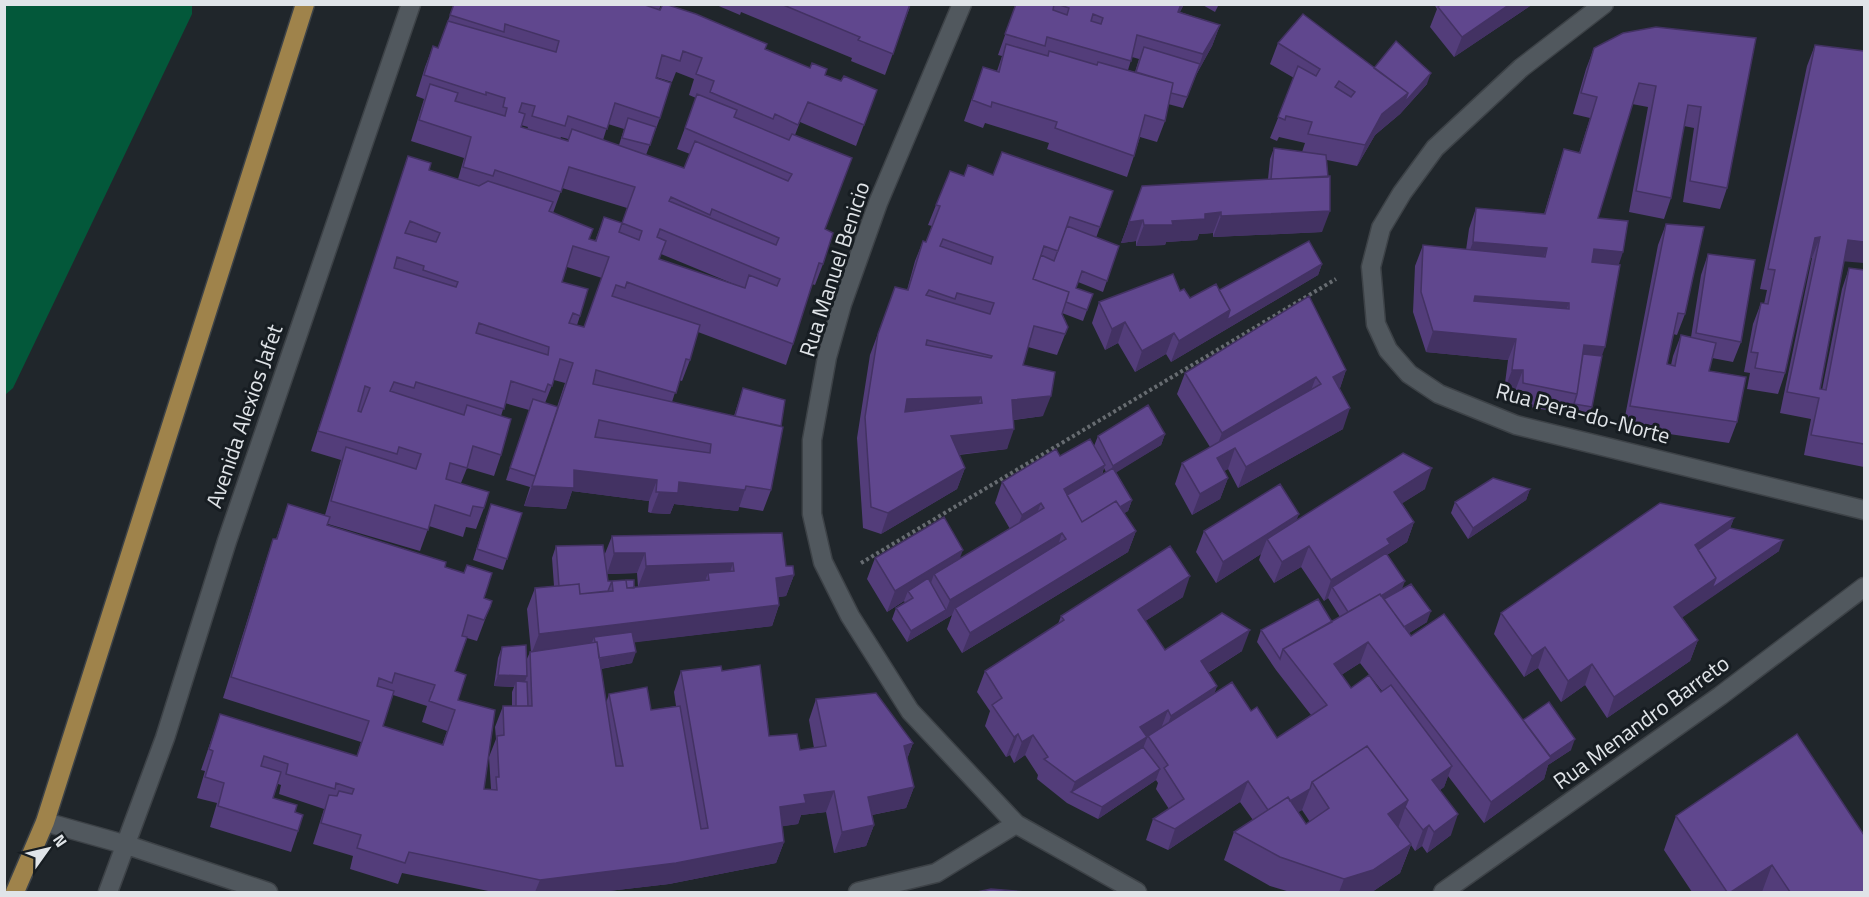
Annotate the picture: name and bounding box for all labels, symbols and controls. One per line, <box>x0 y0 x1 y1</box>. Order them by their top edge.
street label: Rua Manuel Benicio <box>790 177 878 361</box>
street label: Avenida Alexios Jafet <box>197 319 291 512</box>
street label: Rua Pera-do-Norte <box>1492 373 1674 453</box>
street label: Rua Menandro Barreto <box>1546 646 1736 798</box>
north arrow <box>18 819 78 879</box>
text: N <box>47 829 73 852</box>

